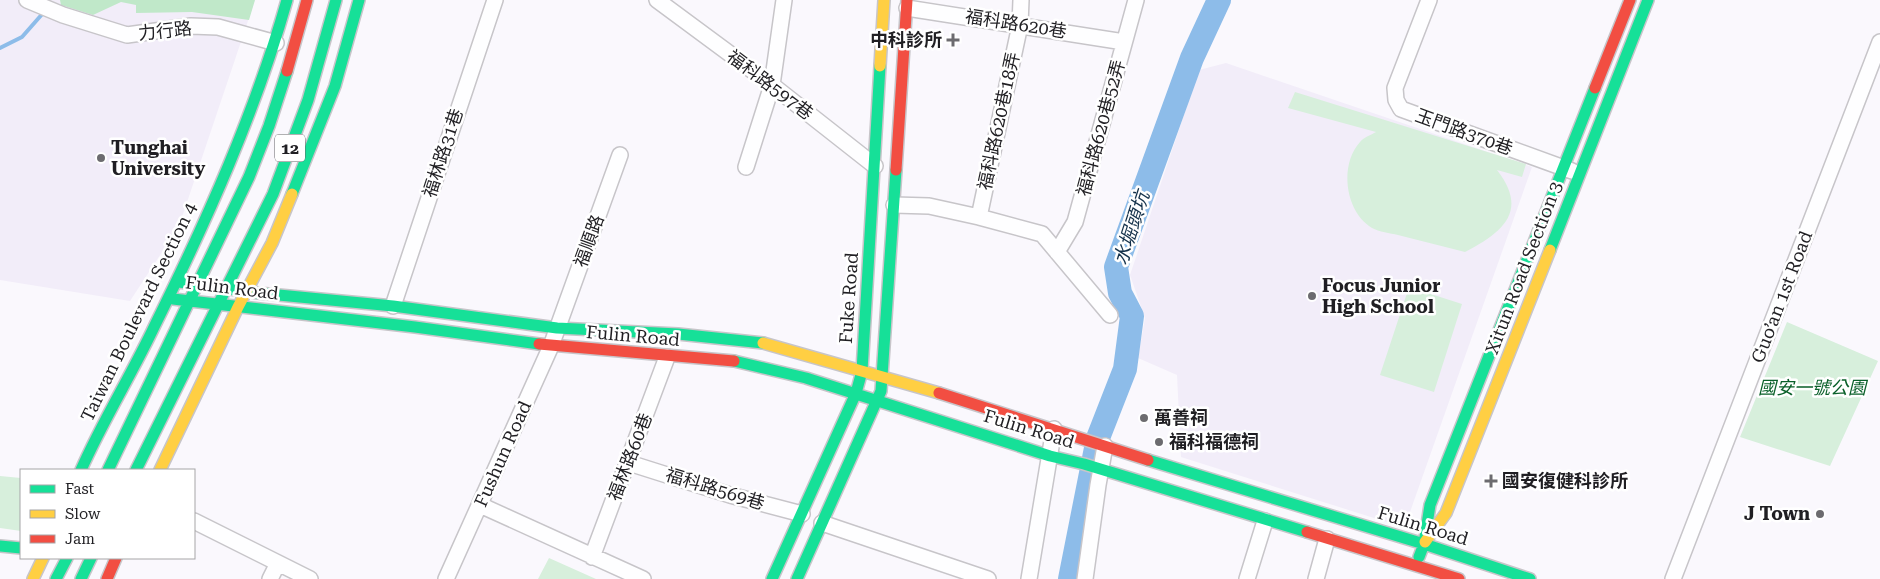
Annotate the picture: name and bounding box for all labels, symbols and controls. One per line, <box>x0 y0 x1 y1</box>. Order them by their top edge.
street label: 福科路620巷 <box>964 5 1068 42</box>
street label: 力行路 <box>137 17 193 44</box>
place label: 中科診所 <box>870 29 942 50</box>
marker: 中科診所 <box>946 33 960 47</box>
street label: 福科路597巷 <box>723 45 817 124</box>
street label: 福科路620巷18弄 <box>974 50 1023 192</box>
street label: 福科路620巷52弄 <box>1072 57 1129 198</box>
street label: 玉門路370巷 <box>1413 104 1516 159</box>
street label: 福林路31巷 <box>418 106 467 200</box>
road number: 12 <box>275 134 305 162</box>
place label: Tunghai University <box>111 137 205 179</box>
marker: Tunghai University <box>95 152 107 164</box>
street label: Xitun Road Section 3 <box>1481 179 1566 357</box>
water label: 水堀頭坑 <box>1109 186 1155 268</box>
street label: Taiwan Boulevard Section 4 <box>76 199 201 425</box>
street label: 福順路 <box>569 212 608 270</box>
street label: Guo’an 1st Road <box>1747 227 1817 366</box>
street label: Fuke Road <box>835 251 862 344</box>
street label: Fulin Road <box>184 271 280 304</box>
place label: Focus Junior High School <box>1322 275 1440 317</box>
marker: Focus Junior High School <box>1306 290 1318 302</box>
street label: Fulin Road <box>585 321 681 350</box>
park label: 國安一號公園 <box>1758 377 1869 398</box>
street label: Fushun Road <box>470 397 535 510</box>
street label: Fulin Road <box>981 405 1077 452</box>
place label: 萬善祠 <box>1154 407 1208 428</box>
street label: 福林路60巷 <box>603 410 656 504</box>
marker: 萬善祠 <box>1138 412 1150 424</box>
place label: 福科福德祠 <box>1169 431 1259 452</box>
marker: 福科福德祠 <box>1153 436 1165 448</box>
street label: 福科路569巷 <box>663 464 767 514</box>
legend <box>20 469 195 559</box>
place label: 國安復健科診所 <box>1502 470 1628 491</box>
marker: 國安復健科診所 <box>1484 474 1498 488</box>
text: Fast <box>65 480 95 498</box>
street label: Fulin Road <box>1375 502 1471 549</box>
place label: J Town <box>1744 503 1810 524</box>
text: Slow <box>65 505 101 523</box>
marker: J Town <box>1814 508 1826 520</box>
text: Jam <box>65 530 95 548</box>

